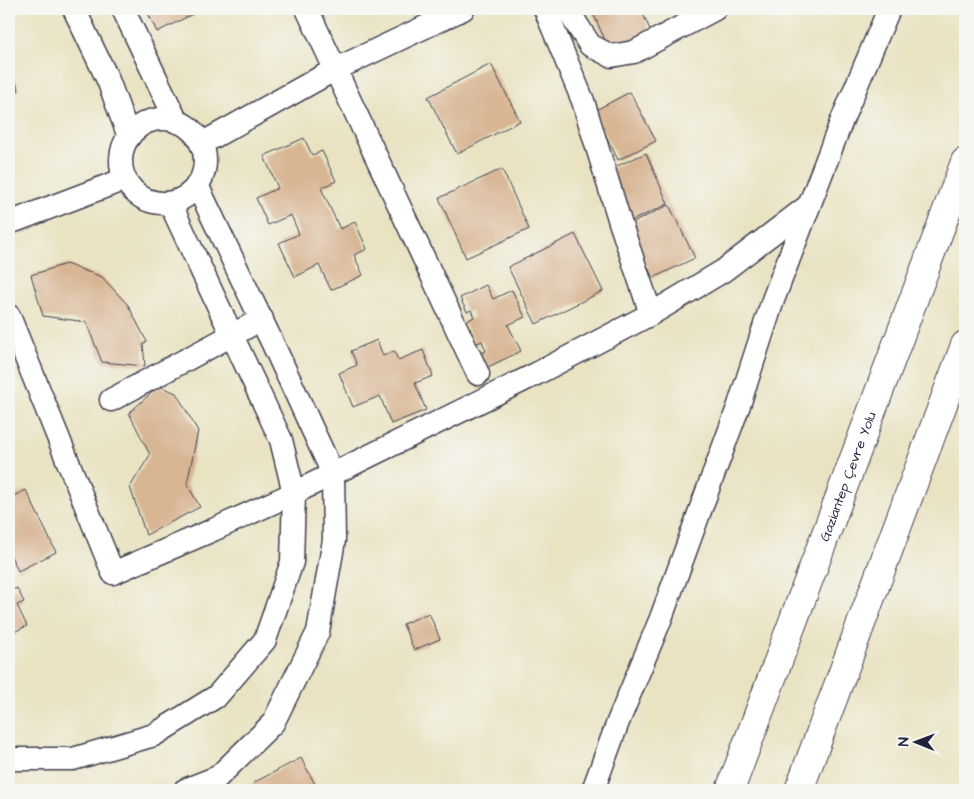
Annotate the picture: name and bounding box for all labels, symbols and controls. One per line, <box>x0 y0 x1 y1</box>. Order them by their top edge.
street label: Gaziantep Çevre Yolu <box>815 409 882 544</box>
north arrow <box>892 716 942 766</box>
text: N <box>894 737 914 746</box>

